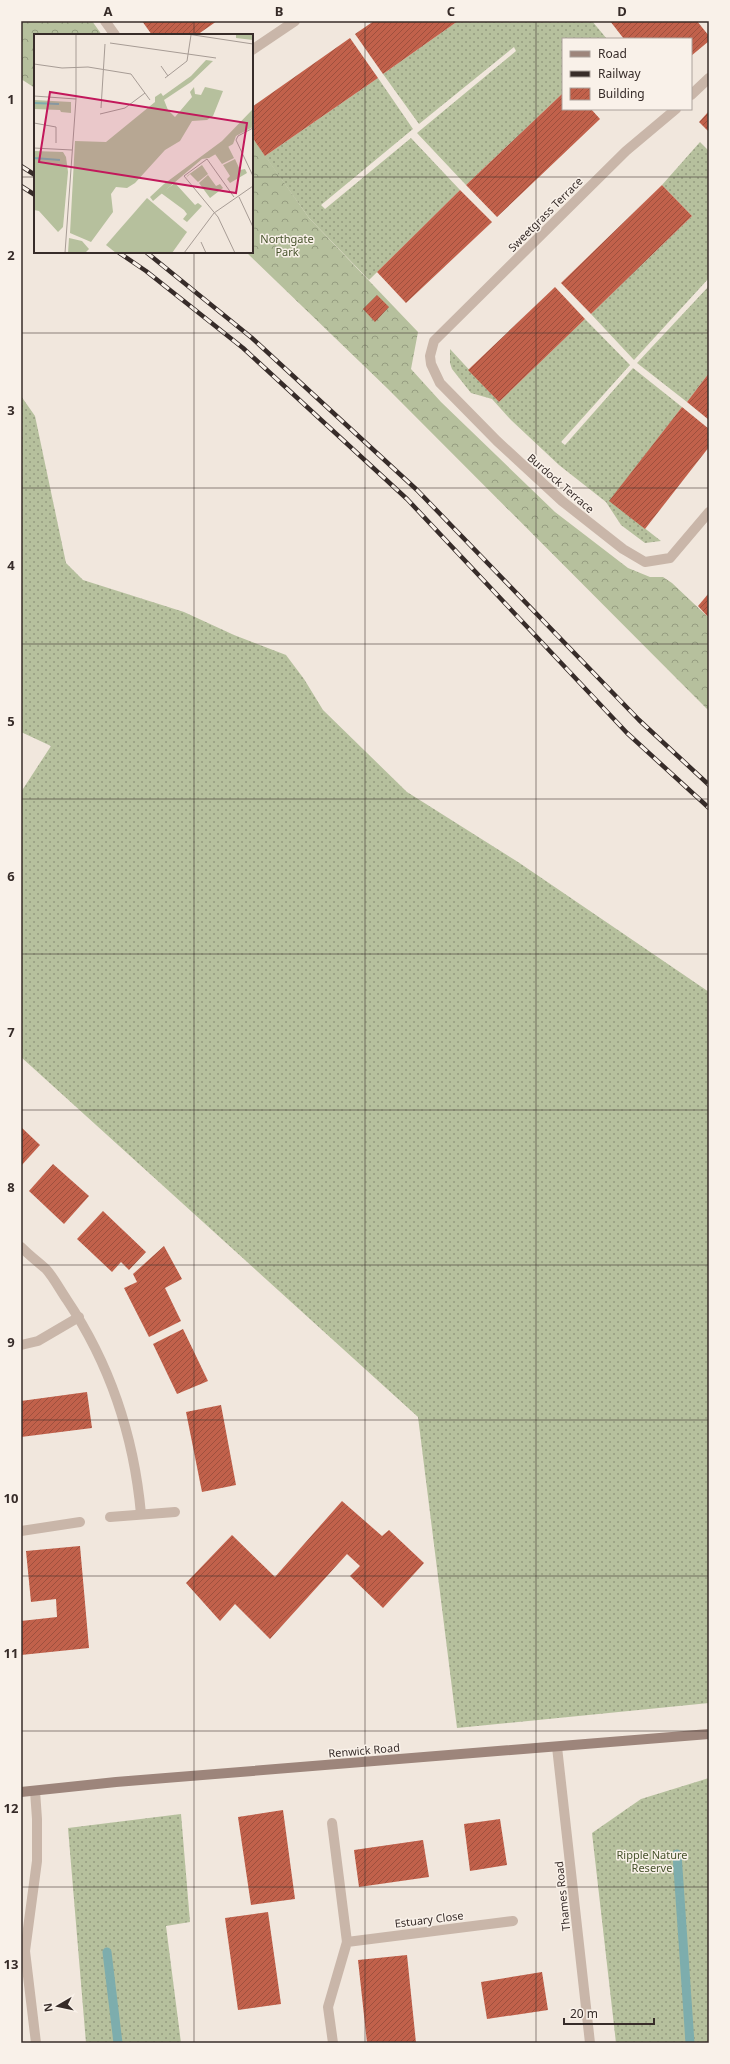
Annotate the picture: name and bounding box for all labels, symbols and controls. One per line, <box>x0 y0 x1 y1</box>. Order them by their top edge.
text: A <box>104 2 113 20</box>
text: B <box>275 2 283 20</box>
text: C <box>447 2 455 20</box>
text: D <box>617 2 627 20</box>
inset map <box>34 34 253 253</box>
legend <box>562 38 692 110</box>
text: Road <box>598 45 627 62</box>
text: Railway <box>598 65 642 82</box>
text: Building <box>598 85 645 102</box>
text: 1 <box>7 90 15 108</box>
street label: Sweetgrass Terrace <box>504 173 586 255</box>
park label: Northgate Park <box>260 231 314 259</box>
text: 2 <box>7 246 15 264</box>
text: 3 <box>7 401 15 419</box>
street label: Burdock Terrace <box>524 450 598 516</box>
text: 4 <box>7 556 15 574</box>
text: 5 <box>7 712 15 730</box>
text: 6 <box>7 867 15 885</box>
text: 7 <box>7 1023 15 1041</box>
text: 8 <box>7 1178 15 1196</box>
text: 9 <box>7 1333 15 1351</box>
text: 10 <box>4 1489 18 1507</box>
text: 11 <box>4 1644 18 1662</box>
street label: Renwick Road <box>328 1739 400 1761</box>
text: 12 <box>4 1799 18 1817</box>
park label: Ripple Nature Reserve <box>617 1847 687 1875</box>
street label: Thames Road <box>551 1860 573 1932</box>
street label: Estuary Close <box>394 1907 464 1931</box>
text: 13 <box>4 1955 18 1973</box>
north arrow <box>38 1986 78 2026</box>
scale bar <box>564 2000 654 2026</box>
text: N <box>40 2002 56 2013</box>
text: 20 m <box>570 2005 598 2022</box>

